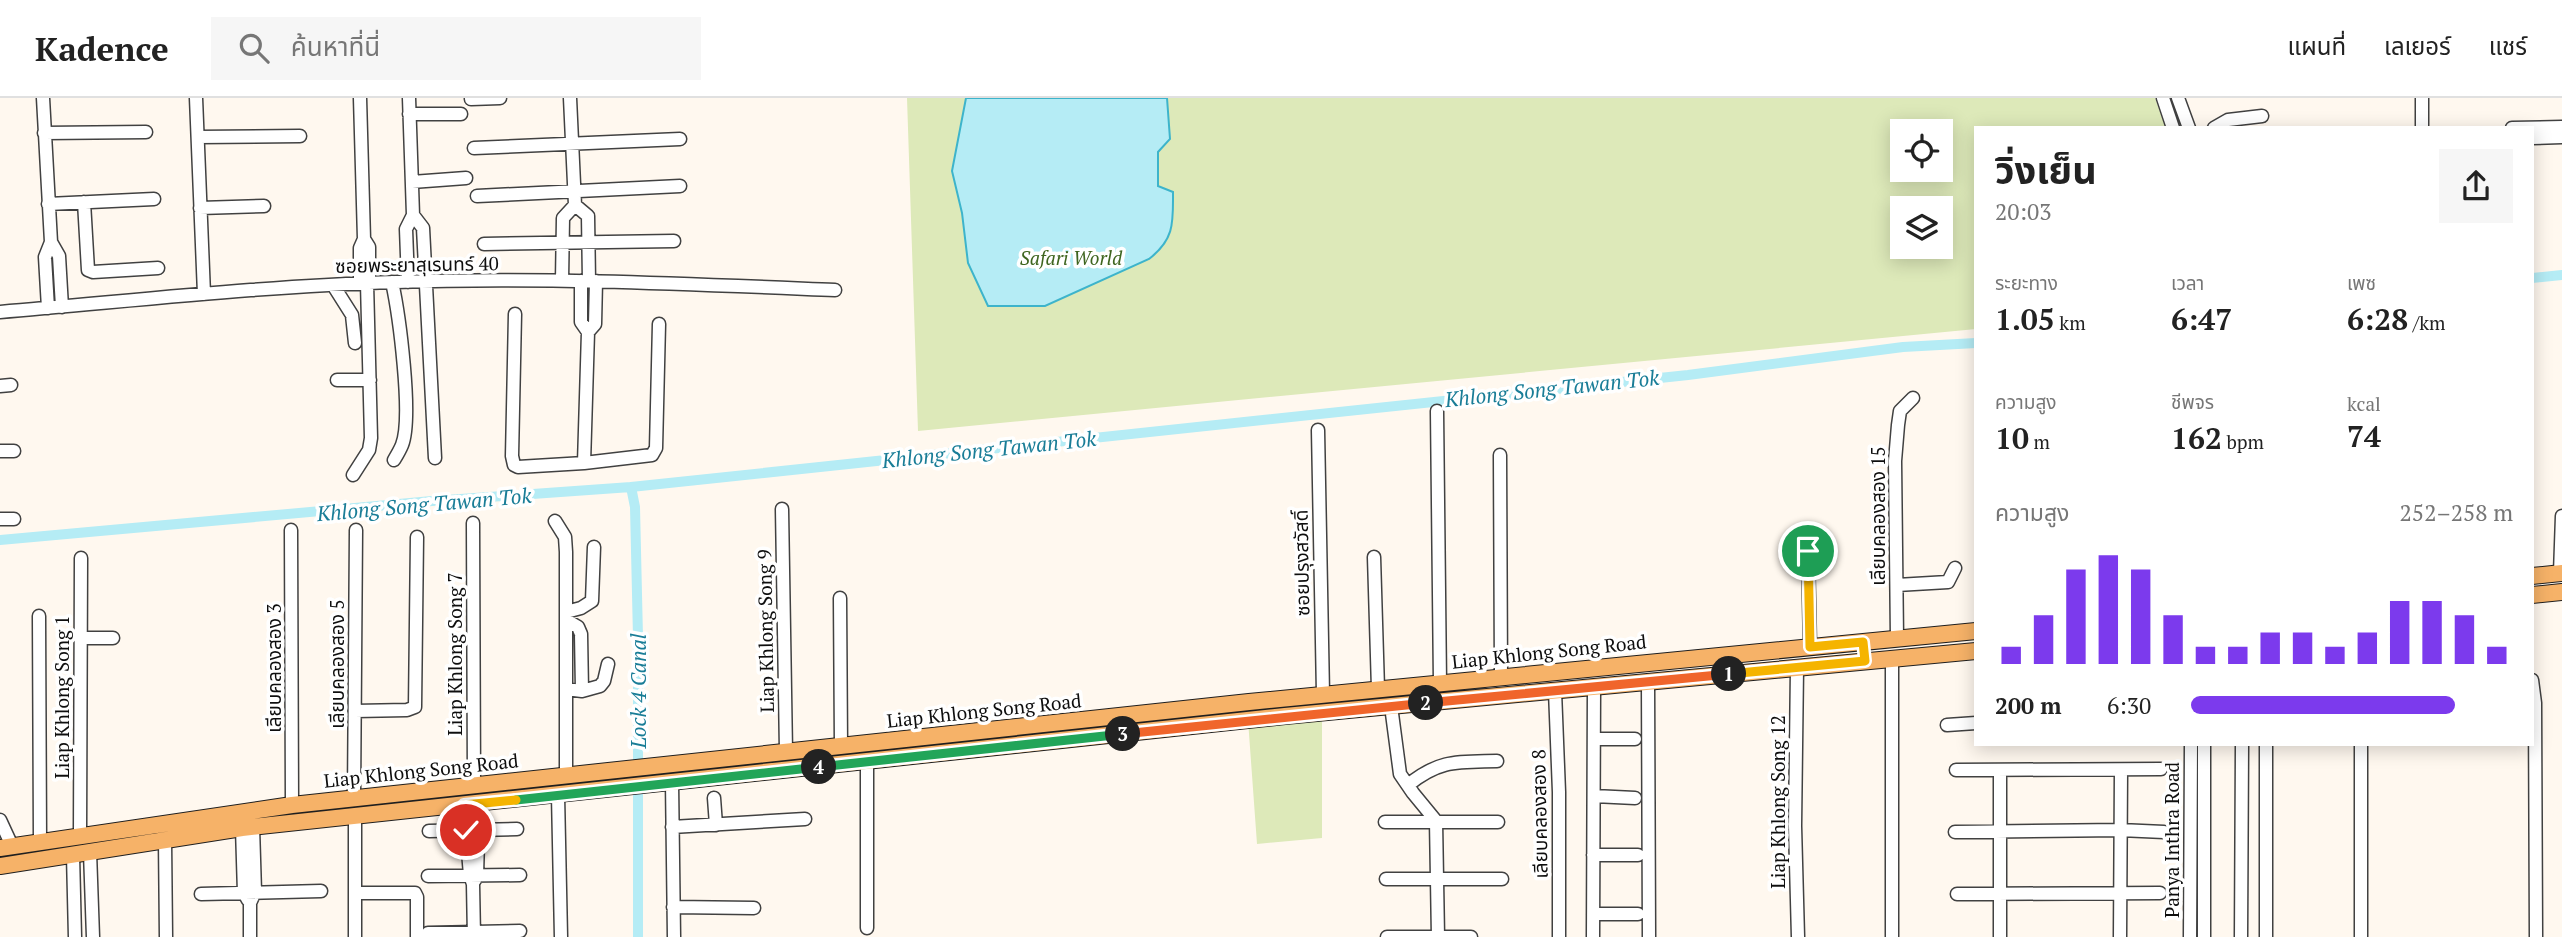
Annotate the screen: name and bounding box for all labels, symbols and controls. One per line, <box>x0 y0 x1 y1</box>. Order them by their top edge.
search box <box>211 17 701 80</box>
text: Kadence <box>35 27 169 70</box>
icon: search <box>235 29 273 67</box>
text: ค้นหาที่นี่ <box>291 29 380 63</box>
text: แผนที่ <box>2288 30 2346 62</box>
text: เลเยอร์ <box>2384 30 2451 62</box>
text: แชร์ <box>2489 30 2527 62</box>
map controls <box>1890 119 1953 259</box>
button: locate <box>1890 119 1953 182</box>
text: วิ่งเย็น <box>1995 145 2097 195</box>
button: share <box>2439 149 2513 223</box>
button: layers <box>1890 196 1953 259</box>
text: 20:03 <box>1995 196 2052 227</box>
park label: Safari World <box>1020 245 1123 270</box>
street label: ซอยพระยาสุเรนทร์ 40 <box>335 250 499 278</box>
text: ระยะทาง <box>1995 270 2058 295</box>
text: เวลา <box>2171 270 2204 295</box>
text: เพซ <box>2347 270 2376 295</box>
text: 1.05 <box>1995 299 2055 339</box>
text: 6:47 <box>2171 299 2232 339</box>
text: 6:28 <box>2347 299 2408 339</box>
text: km <box>2055 310 2086 335</box>
text: /km <box>2408 310 2446 335</box>
water label: Khlong Song Tawan Tok <box>1442 363 1661 413</box>
text: ความสูง <box>1995 389 2056 414</box>
text: ชีพจร <box>2171 389 2214 414</box>
text: kcal <box>2347 391 2381 416</box>
text: 74 <box>2347 416 2381 456</box>
text: 10 <box>1995 418 2029 458</box>
text: 162 <box>2171 418 2222 458</box>
water label: Khlong Song Tawan Tok <box>879 424 1098 474</box>
text: m <box>2029 429 2050 454</box>
text: bpm <box>2222 429 2264 454</box>
street label: เลียบคลองสอง 15 <box>1865 446 1890 586</box>
water label: Khlong Song Tawan Tok <box>315 481 533 527</box>
text: ความสูง <box>1995 497 2069 528</box>
text: 252–258 m <box>2400 497 2513 528</box>
street label: ซอยปรุงสวัสดิ์ <box>1288 510 1314 616</box>
pin <box>1778 521 1838 581</box>
icon: arrive <box>1789 532 1827 570</box>
street label: Liap Khlong Song 9 <box>751 549 779 713</box>
street label: Liap Khlong Song 7 <box>442 572 467 736</box>
street label: เลียบคลองสอง 5 <box>324 599 349 729</box>
street label: เลียบคลองสอง 3 <box>261 603 286 733</box>
street label: Liap Khlong Song 1 <box>49 615 74 779</box>
street label: Liap Khlong Song Road <box>1450 628 1648 674</box>
water label: Lock 4 Canal <box>624 633 652 750</box>
pin: 1 <box>1712 656 1746 692</box>
text: 1 <box>1723 661 1734 686</box>
pin: 2 <box>1408 686 1444 720</box>
street label: Liap Khlong Song Road <box>885 687 1083 733</box>
text: 2 <box>1420 690 1431 715</box>
text: 200 m <box>1995 690 2061 721</box>
text: 6:30 <box>2107 690 2151 721</box>
street label: Liap Khlong Song 12 <box>1765 715 1790 889</box>
pin: 3 <box>1106 716 1140 752</box>
text: 3 <box>1117 721 1128 746</box>
street label: Liap Khlong Song Road <box>322 747 520 793</box>
street label: เลียบคลองสอง 8 <box>1525 749 1553 879</box>
pin: 4 <box>802 750 836 784</box>
text: 4 <box>813 754 824 779</box>
street label: Panya Inthra Road <box>2159 762 2184 918</box>
pin <box>436 800 496 860</box>
icon: check <box>447 811 485 849</box>

